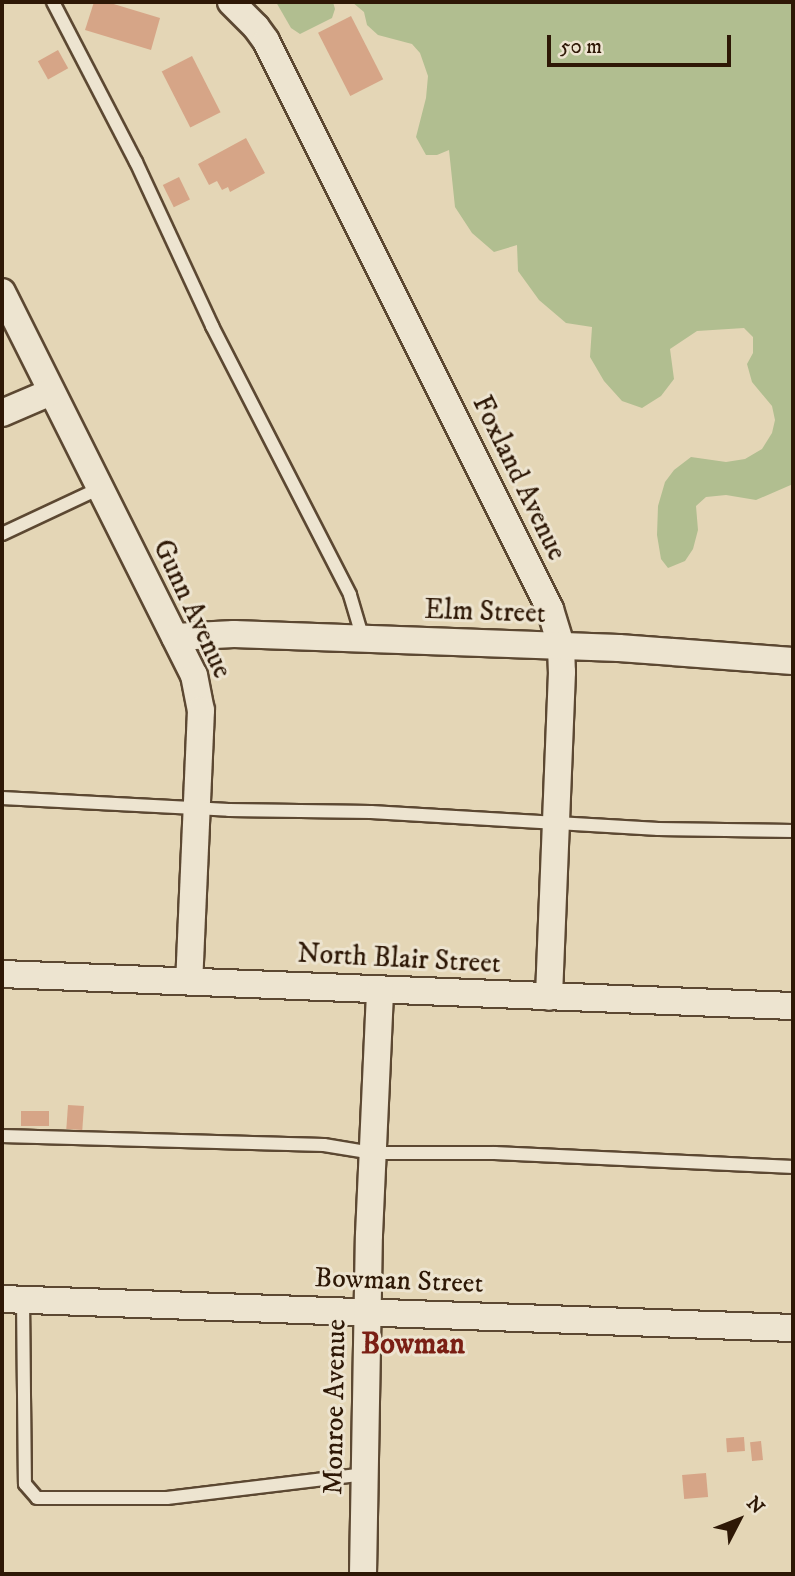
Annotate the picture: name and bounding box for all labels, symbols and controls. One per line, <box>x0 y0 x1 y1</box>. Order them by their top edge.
scale bar <box>550 21 734 65</box>
text: 50 m <box>560 34 602 60</box>
street label: Foxland Avenue <box>465 390 573 566</box>
street label: Gunn Avenue <box>145 534 239 684</box>
street label: Elm Street <box>424 593 546 631</box>
street label: North Blair Street <box>296 937 502 981</box>
street label: Bowman Street <box>314 1261 484 1301</box>
street label: Monroe Avenue <box>317 1319 353 1495</box>
district label: Bowman <box>361 1327 465 1363</box>
north arrow <box>704 1485 774 1555</box>
text: N <box>741 1492 769 1519</box>

